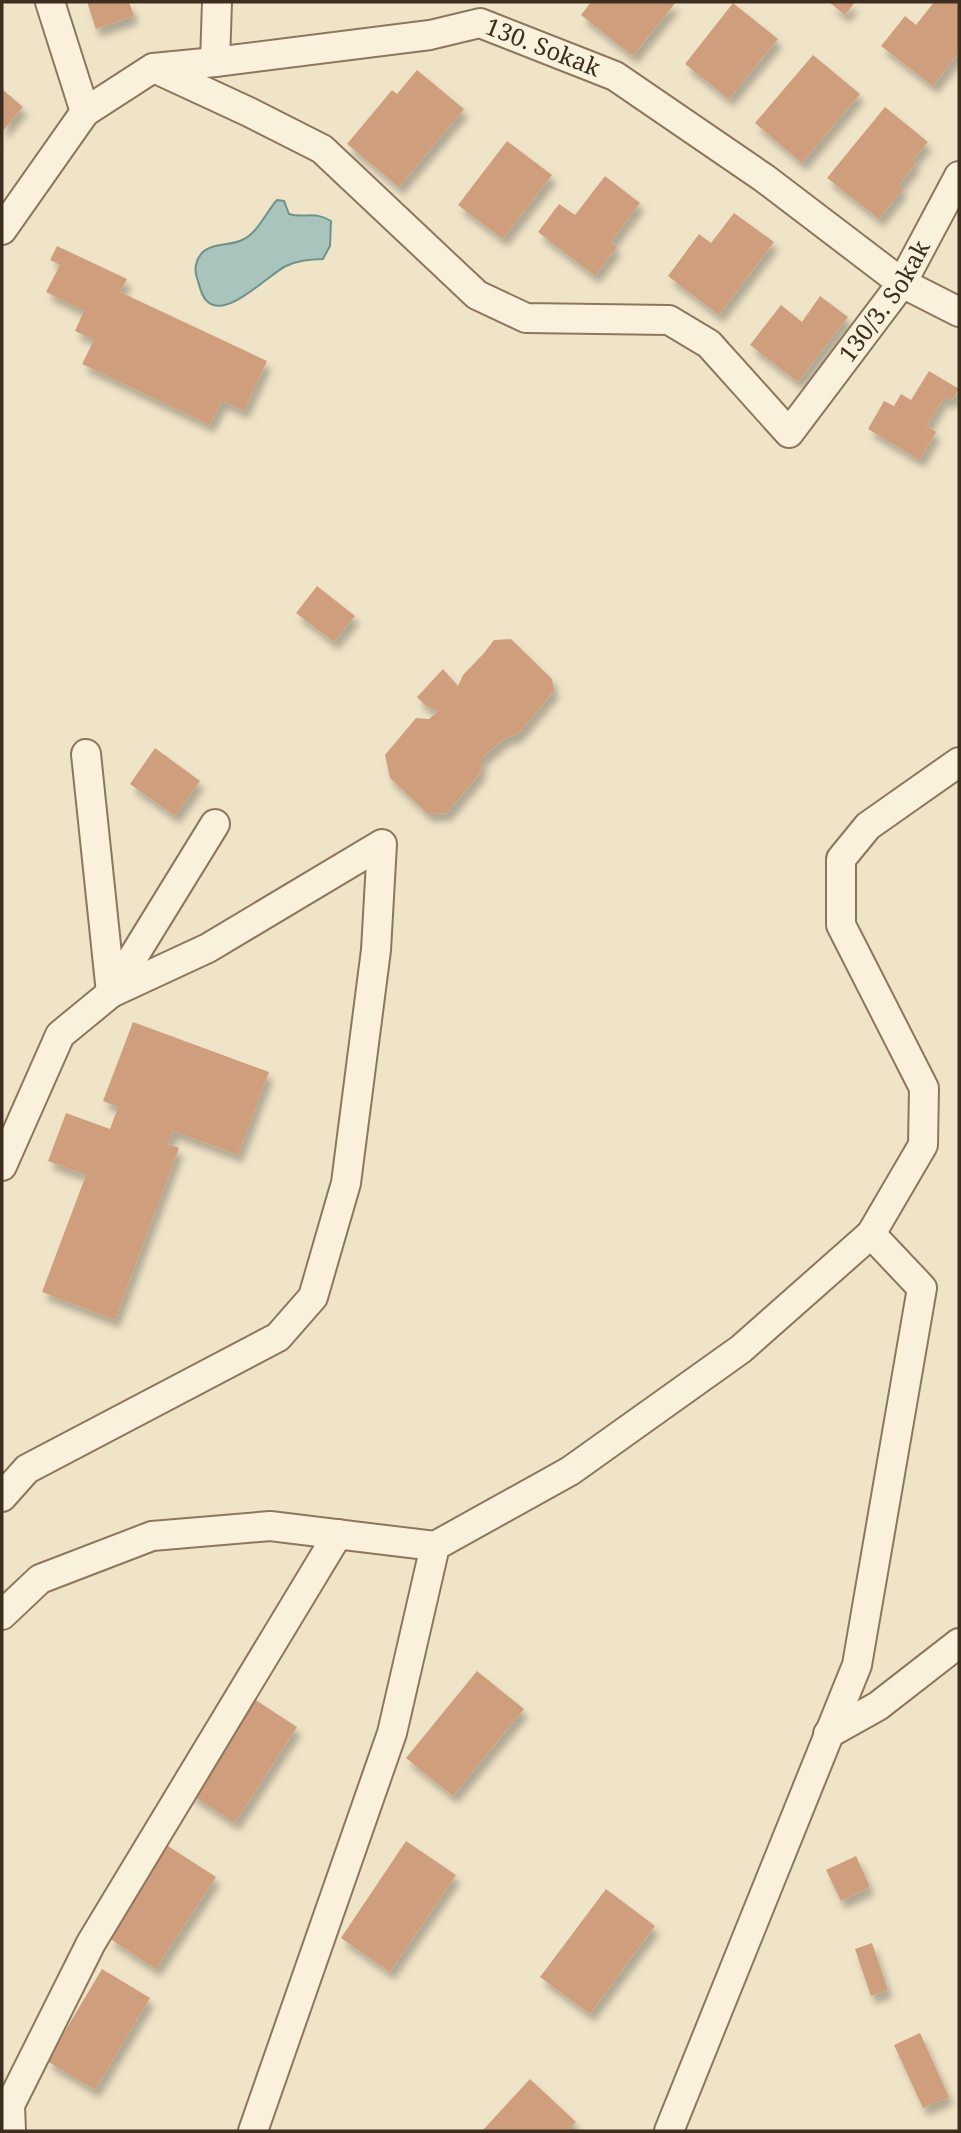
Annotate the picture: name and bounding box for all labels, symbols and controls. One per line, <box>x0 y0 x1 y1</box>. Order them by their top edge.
street label: 130. Sokak <box>481 9 606 84</box>
street label: 130/3. Sokak <box>830 233 937 368</box>

